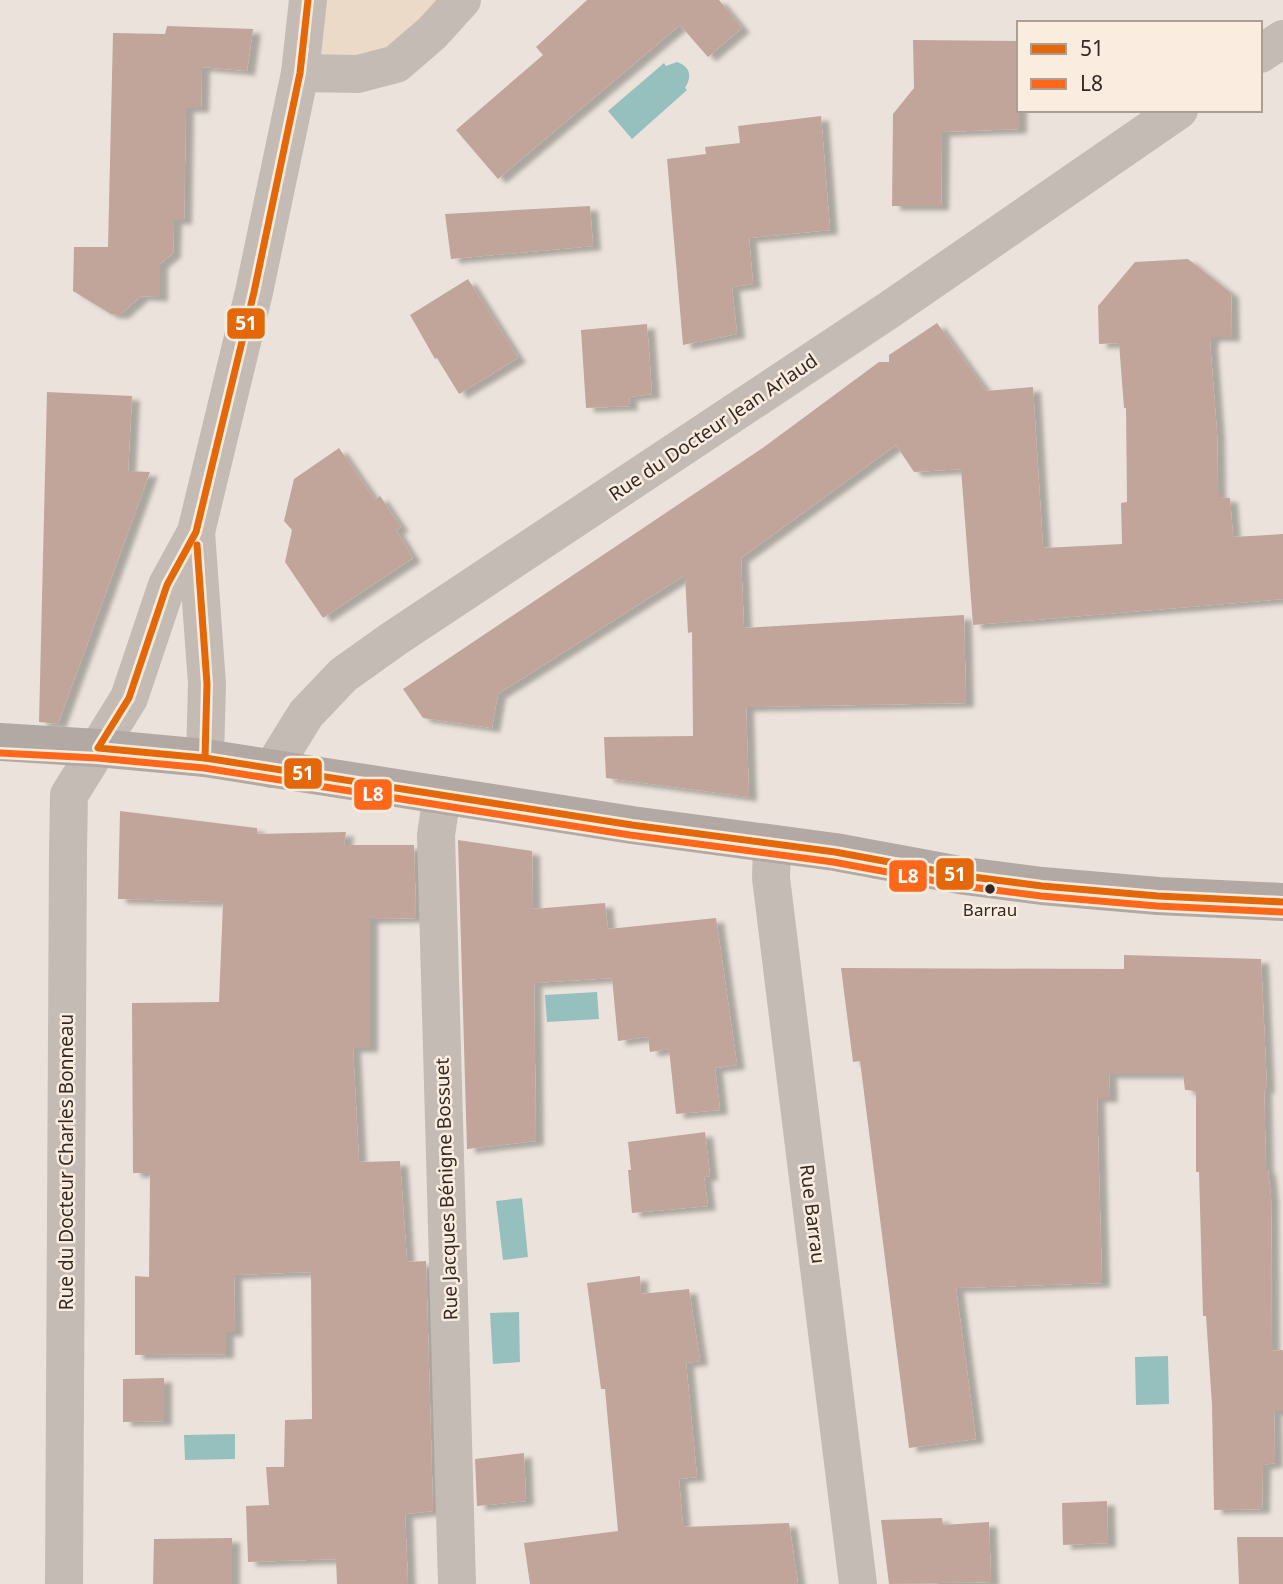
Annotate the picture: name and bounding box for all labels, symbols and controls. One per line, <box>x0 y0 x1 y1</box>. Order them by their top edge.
legend <box>1017 21 1262 112</box>
text: 51 <box>1080 34 1104 62</box>
text: L8 <box>1080 69 1103 97</box>
line badge: 51 <box>226 307 266 340</box>
text: 51 <box>235 310 257 336</box>
street label: Rue du Docteur Jean Arlaud <box>604 347 822 507</box>
line badge: 51 <box>283 757 323 790</box>
text: 51 <box>292 760 314 786</box>
line badge: L8 <box>353 778 393 811</box>
text: L8 <box>362 781 384 807</box>
line badge: 51 <box>935 857 975 891</box>
line badge: L8 <box>888 859 928 893</box>
text: 51 <box>944 861 966 887</box>
text: L8 <box>897 863 919 889</box>
marker: Barrau <box>983 882 997 896</box>
place label: Barrau <box>963 898 1017 921</box>
street label: Rue du Docteur Charles Bonneau <box>53 1014 79 1310</box>
street label: Rue Jacques Bénigne Bossuet <box>428 1057 464 1321</box>
street label: Rue Barrau <box>794 1163 832 1265</box>

